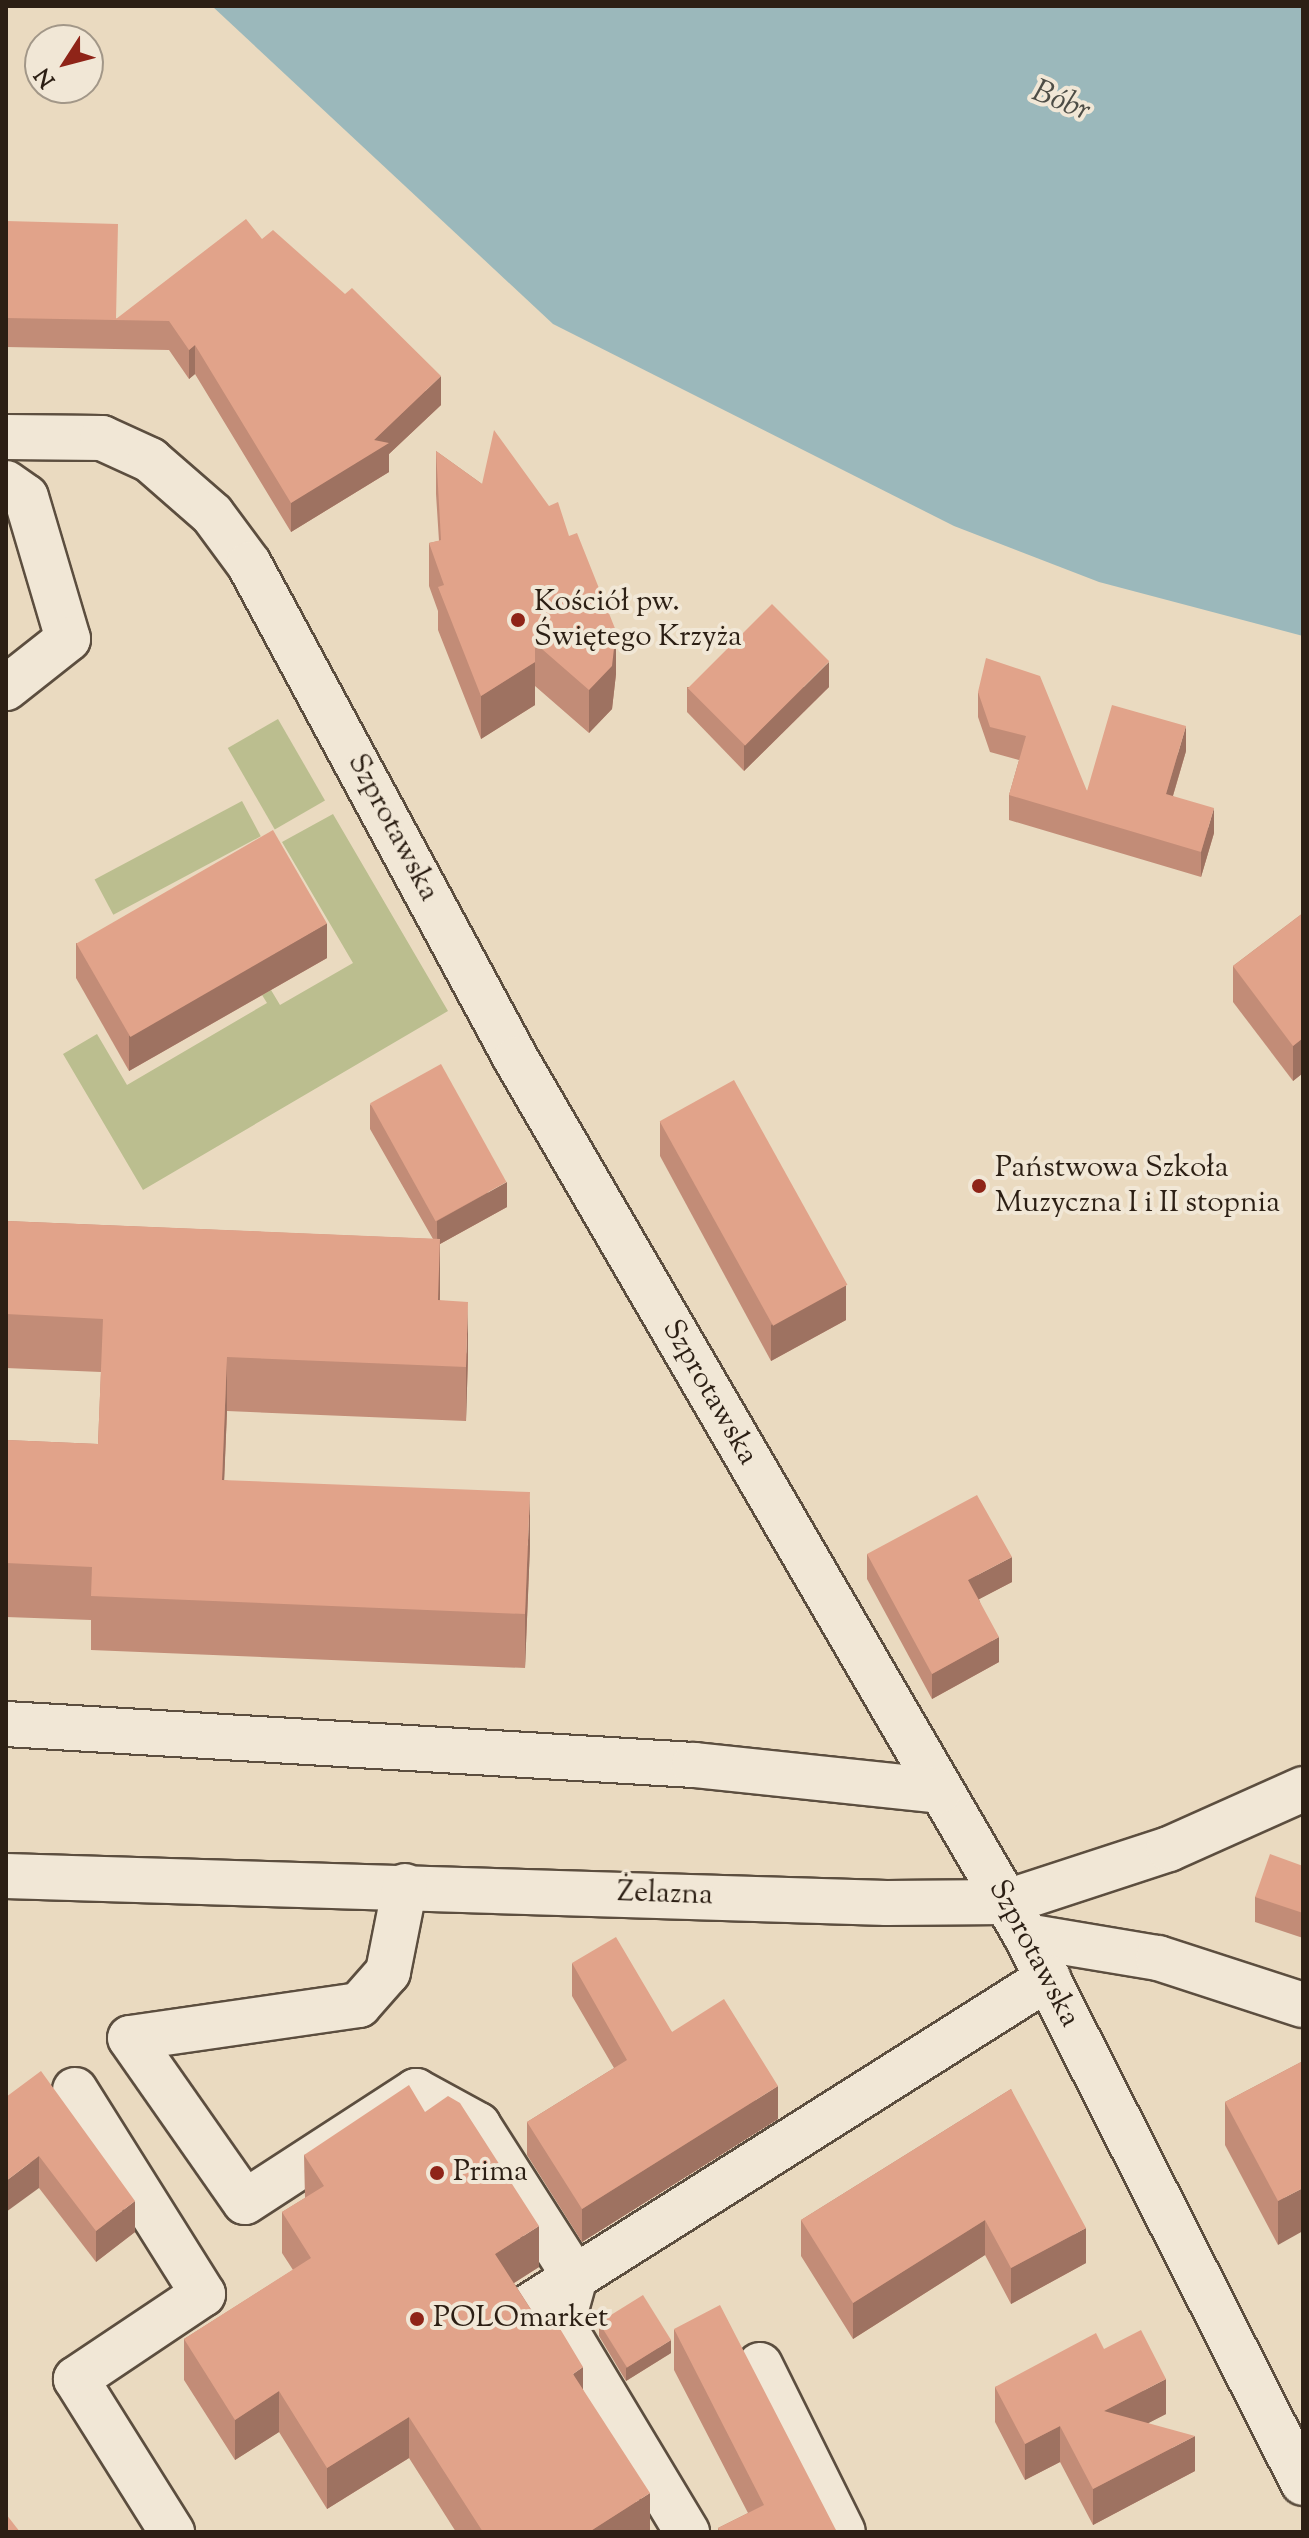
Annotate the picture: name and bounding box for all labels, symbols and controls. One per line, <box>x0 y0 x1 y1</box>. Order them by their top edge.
north arrow <box>24 24 104 104</box>
text: N <box>28 60 64 93</box>
water label: Bóbr <box>1026 73 1096 131</box>
place label: Kościół pw. Świętego Krzyża <box>534 585 742 656</box>
marker: Kościół pw. Świętego Krzyża <box>509 611 527 629</box>
street label: Szprotawska <box>338 748 446 908</box>
place label: Państwowa Szkoła Muzyczna I i II stopnia <box>995 1151 1280 1222</box>
marker: Państwowa Szkoła Muzyczna I i II stopnia <box>970 1177 988 1195</box>
street label: Szprotawska <box>653 1314 765 1472</box>
street label: Szprotawska <box>979 1874 1087 2034</box>
street label: Żelazna <box>616 1875 714 1915</box>
place label: Prima <box>453 2155 528 2191</box>
marker: Prima <box>428 2164 446 2182</box>
place label: POLOmarket <box>433 2301 608 2337</box>
marker: POLOmarket <box>408 2310 426 2328</box>

